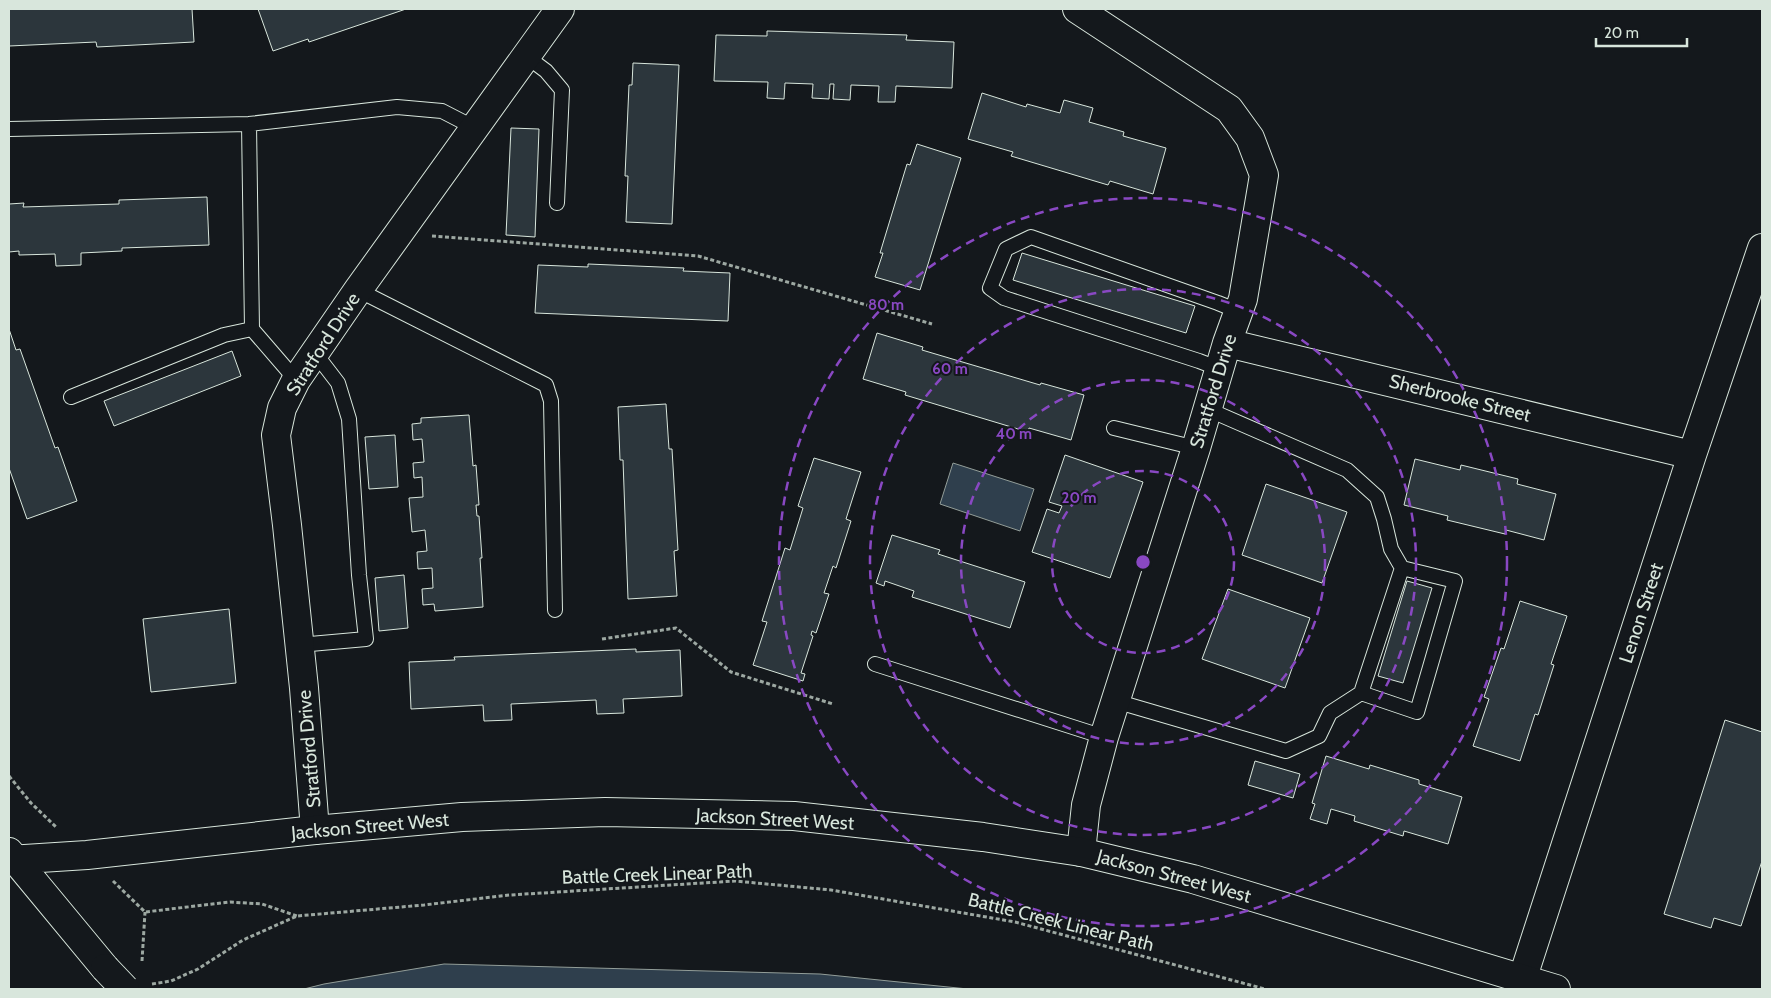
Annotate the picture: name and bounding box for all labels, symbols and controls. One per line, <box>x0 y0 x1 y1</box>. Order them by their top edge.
scale bar <box>1596 15 1687 47</box>
text: 20 m <box>1604 24 1639 42</box>
street label: Stratford Drive <box>281 288 365 400</box>
text: 80 m <box>868 296 904 314</box>
street label: Stratford Drive <box>1185 331 1241 451</box>
text: 60 m <box>932 360 968 378</box>
street label: Sherbrooke Street <box>1387 369 1534 427</box>
text: 40 m <box>996 425 1032 443</box>
text: 20 m <box>1062 489 1096 507</box>
centre of rings <box>1134 553 1152 571</box>
street label: Lenon Street <box>1614 559 1668 666</box>
street label: Stratford Drive <box>292 689 326 809</box>
street label: Jackson Street West <box>694 803 855 835</box>
street label: Jackson Street West <box>289 808 451 844</box>
street label: Jackson Street West <box>1094 844 1254 908</box>
street label: Battle Creek Linear Path <box>561 859 753 889</box>
street label: Battle Creek Linear Path <box>966 888 1156 956</box>

